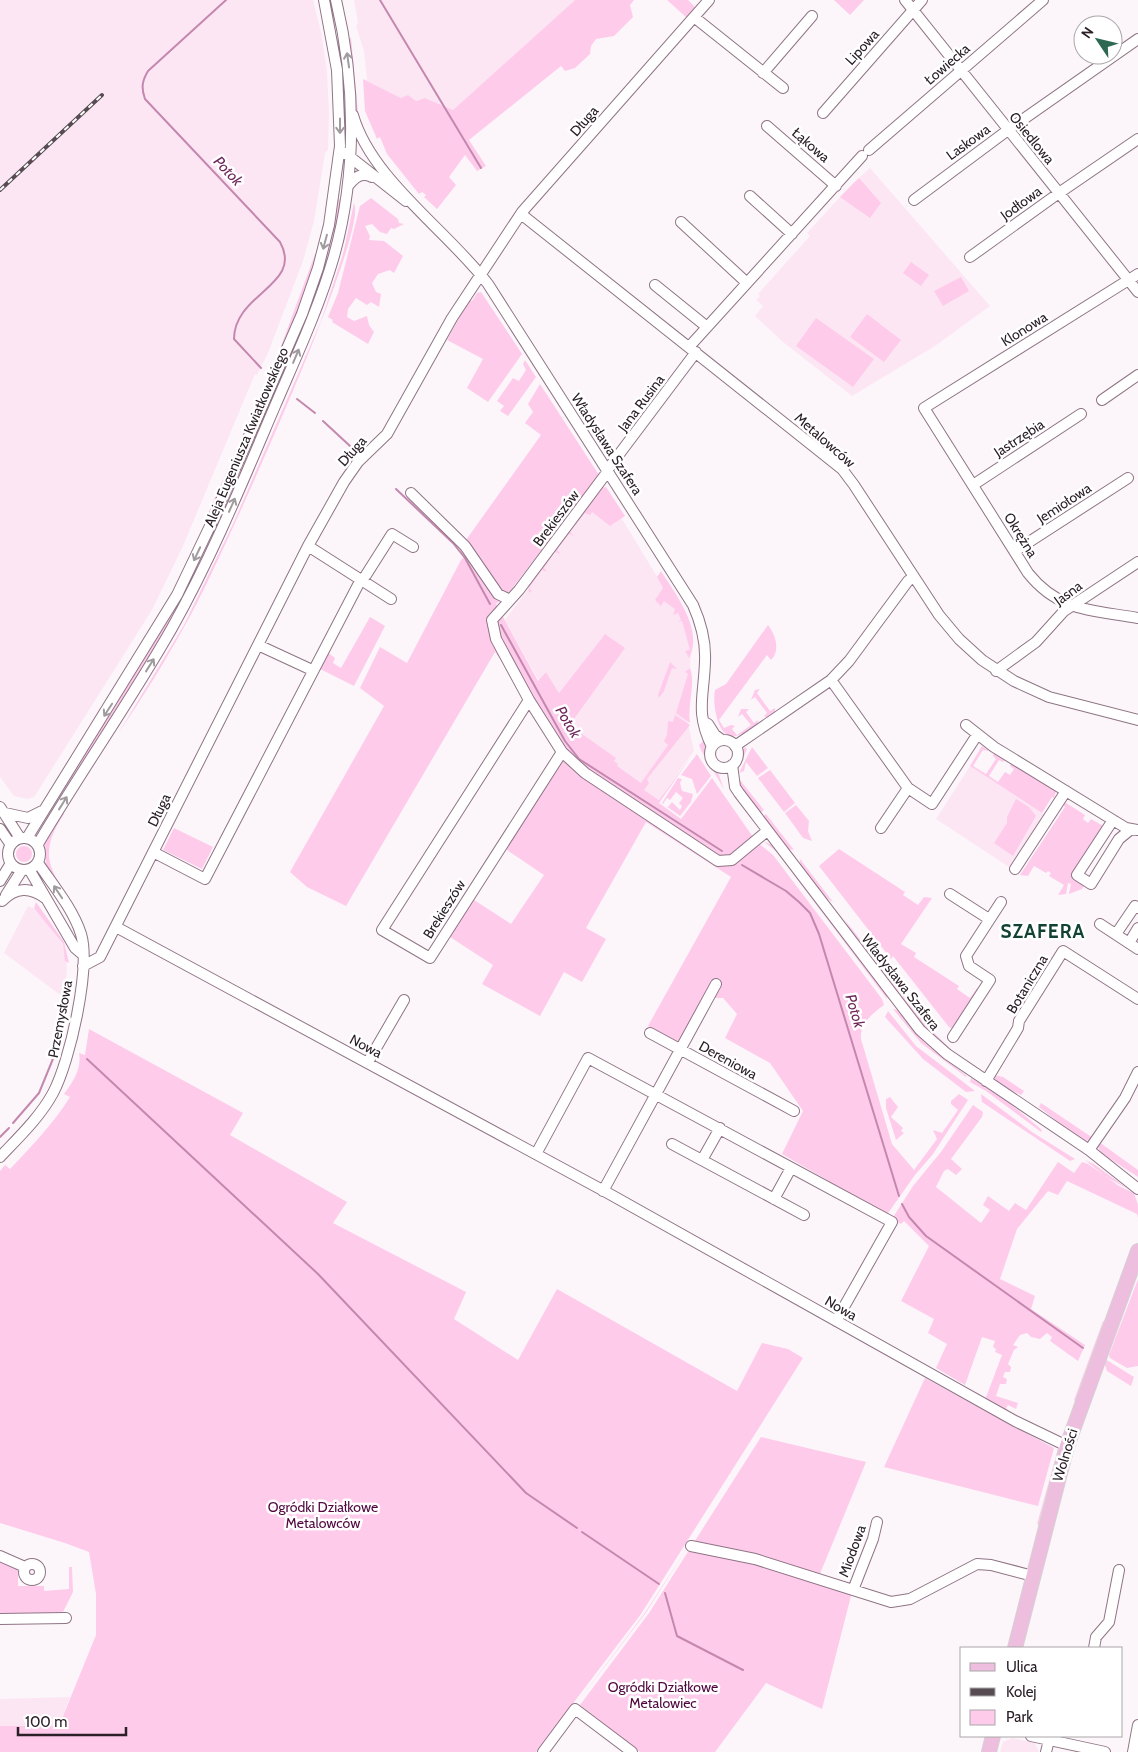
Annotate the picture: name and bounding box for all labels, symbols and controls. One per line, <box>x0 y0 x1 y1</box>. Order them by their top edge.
north arrow <box>1073 15 1123 65</box>
text: N <box>1077 23 1098 42</box>
street label: Lipowa <box>841 25 883 69</box>
street label: Łowiecka <box>921 39 974 89</box>
one-way arrow <box>342 53 352 69</box>
street label: Długa <box>566 102 602 140</box>
street label: Osiedlowa <box>1005 108 1059 168</box>
one-way arrow <box>335 117 345 133</box>
street label: Laskowa <box>943 120 994 164</box>
street label: Łąkowa <box>788 124 834 166</box>
water label: Potok <box>210 152 247 190</box>
street label: Jodłowa <box>996 182 1045 225</box>
one-way arrow <box>320 234 329 250</box>
street label: Klonowa <box>998 308 1051 350</box>
street label: Aleja Eugeniusza Kwiatkowskiego <box>200 344 292 530</box>
one-way arrow <box>292 349 302 364</box>
street label: Jana Rusina <box>613 371 668 436</box>
street label: Władysława Szafera <box>567 390 647 498</box>
street label: Metalowców <box>791 409 859 471</box>
street label: Jastrzębia <box>990 415 1048 461</box>
street label: Długa <box>334 432 370 470</box>
street label: Jemiołowa <box>1033 479 1095 528</box>
street label: Brekieszów <box>529 486 583 550</box>
one-way arrow <box>228 498 238 513</box>
street label: Okrężna <box>1000 509 1042 561</box>
one-way arrow <box>191 546 201 561</box>
street label: Jasna <box>1050 577 1086 610</box>
one-way arrow <box>145 659 155 673</box>
one-way arrow <box>102 703 112 717</box>
water label: Potok <box>551 703 585 742</box>
street label: Długa <box>143 790 175 829</box>
one-way arrow <box>59 796 69 810</box>
street label: Brekieszów <box>419 876 469 942</box>
one-way arrow <box>53 886 63 900</box>
district label: SZAFERA <box>1001 920 1085 943</box>
street label: Władysława Szafera <box>858 930 944 1034</box>
street label: Botaniczna <box>1002 951 1052 1017</box>
street label: Przemysłowa <box>44 978 76 1059</box>
water label: Potok <box>841 992 869 1031</box>
street label: Nowa <box>347 1030 386 1062</box>
street label: Dereniowa <box>696 1037 761 1083</box>
street label: Nowa <box>822 1292 861 1324</box>
street label: Wolności <box>1048 1426 1082 1484</box>
park label: Ogródki Działkowe Metalowców <box>268 1498 378 1532</box>
street label: Miodowa <box>834 1522 870 1580</box>
legend <box>960 1647 1123 1737</box>
text: Ulica <box>1006 1658 1038 1676</box>
park label: Ogródki Działkowe Metalowiec <box>608 1678 718 1712</box>
text: Kolej <box>1006 1683 1037 1701</box>
scale bar <box>18 1704 125 1736</box>
text: Park <box>1006 1708 1033 1726</box>
text: 100 m <box>25 1713 67 1731</box>

